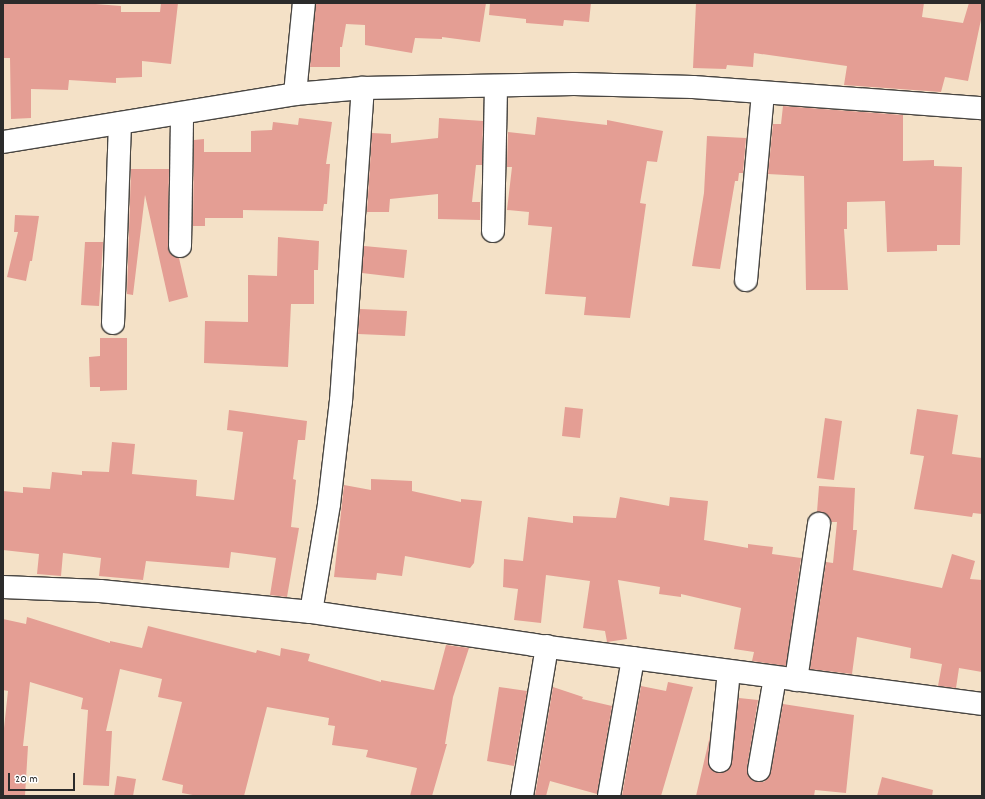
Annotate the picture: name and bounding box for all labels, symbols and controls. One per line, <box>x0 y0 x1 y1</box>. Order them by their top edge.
scale bar <box>10 765 77 791</box>
text: 20 m <box>15 771 38 788</box>

